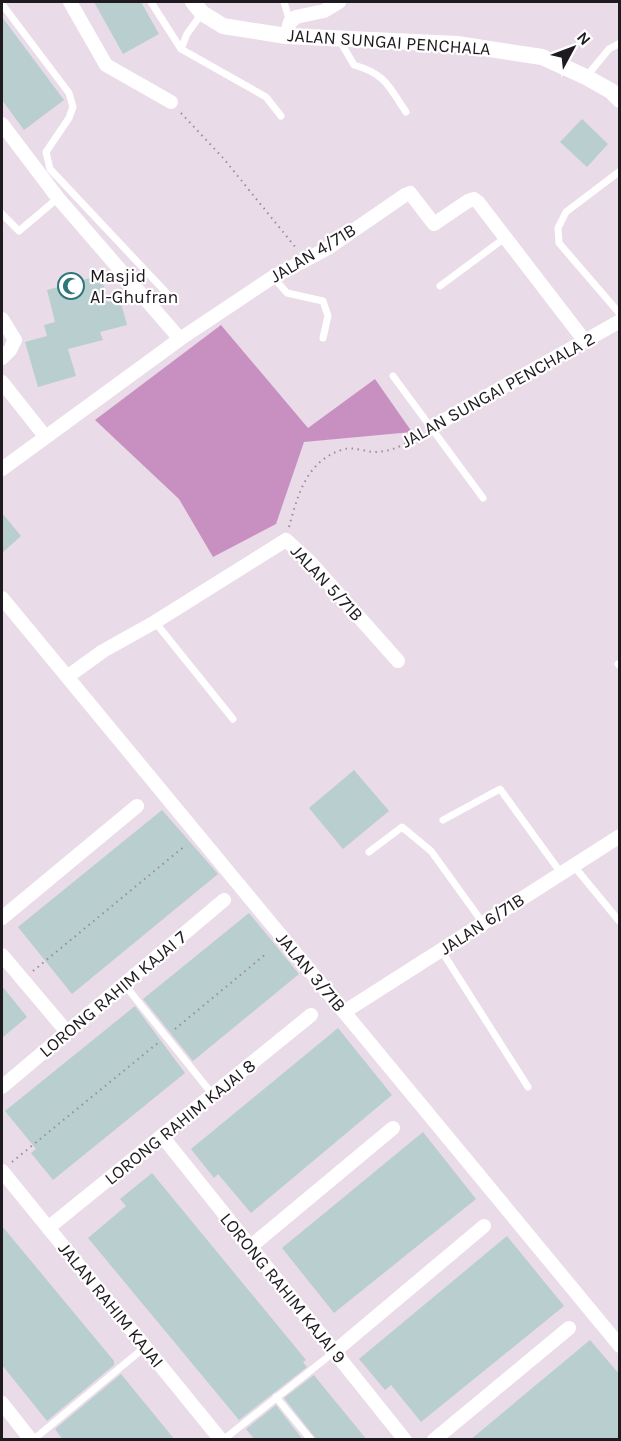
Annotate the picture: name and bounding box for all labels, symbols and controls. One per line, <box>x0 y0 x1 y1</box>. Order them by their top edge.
north arrow <box>543 18 603 78</box>
street label: JALAN SUNGAI PENCHALA <box>287 24 491 60</box>
text: N <box>573 28 595 49</box>
street label: JALAN 4/71B <box>266 219 360 287</box>
place label: Masjid Al-Ghufran <box>90 265 178 308</box>
mosque icon: Masjid Al-Ghufran <box>56 271 86 301</box>
street label: JALAN SUNGAI PENCHALA 2 <box>397 327 599 453</box>
street label: JALAN 5/71B <box>286 540 368 626</box>
street label: JALAN 6/71B <box>435 888 529 960</box>
street label: LORONG RAHIM KAJAI 7 <box>35 926 192 1062</box>
street label: JALAN 3/71B <box>271 928 351 1016</box>
street label: LORONG RAHIM KAJAI 8 <box>100 1054 260 1190</box>
street label: LORONG RAHIM KAJAI 9 <box>215 1208 351 1368</box>
street label: JALAN RAHIM KAJAI <box>54 1238 168 1372</box>

